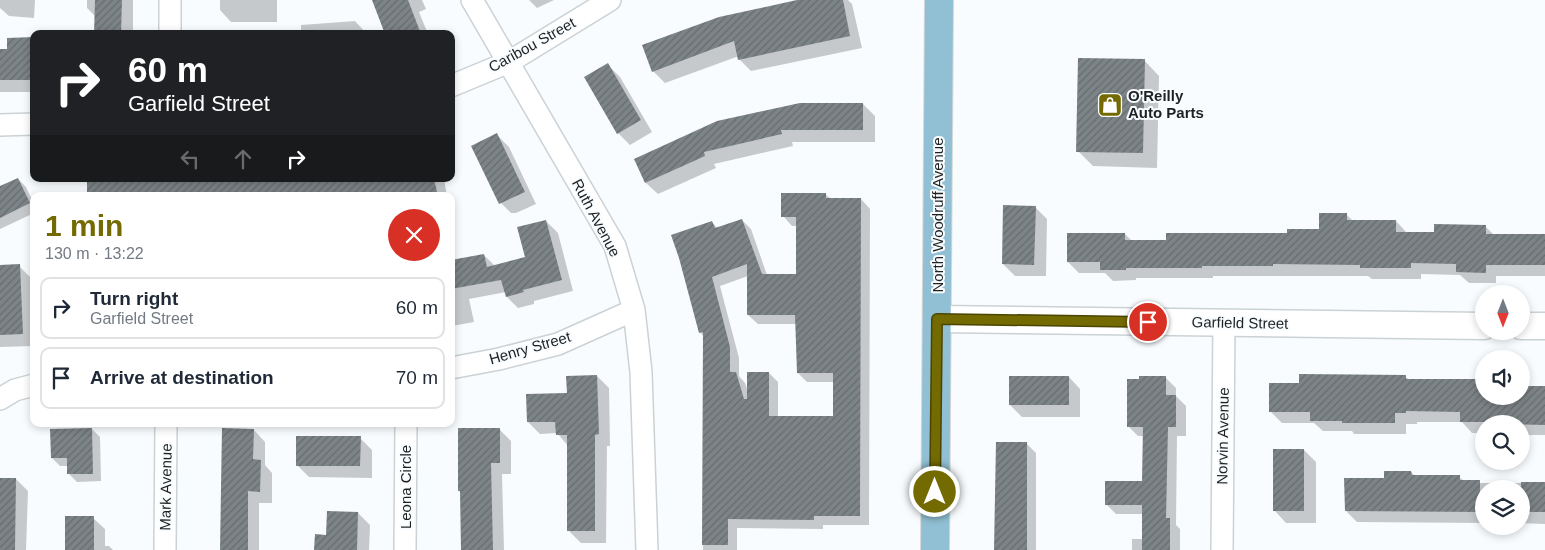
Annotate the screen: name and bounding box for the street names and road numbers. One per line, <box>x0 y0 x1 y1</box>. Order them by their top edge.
street label: Caribou Street <box>485 13 579 75</box>
street label: North Woodruff Avenue <box>929 137 946 293</box>
street label: Ruth Avenue <box>569 176 624 260</box>
street label: Garfield Street <box>1192 313 1289 332</box>
street label: Henry Street <box>487 328 573 367</box>
street label: Norvin Avenue <box>1213 387 1232 485</box>
street label: Mark Avenue <box>156 443 175 531</box>
street label: Leona Circle <box>397 445 414 529</box>

